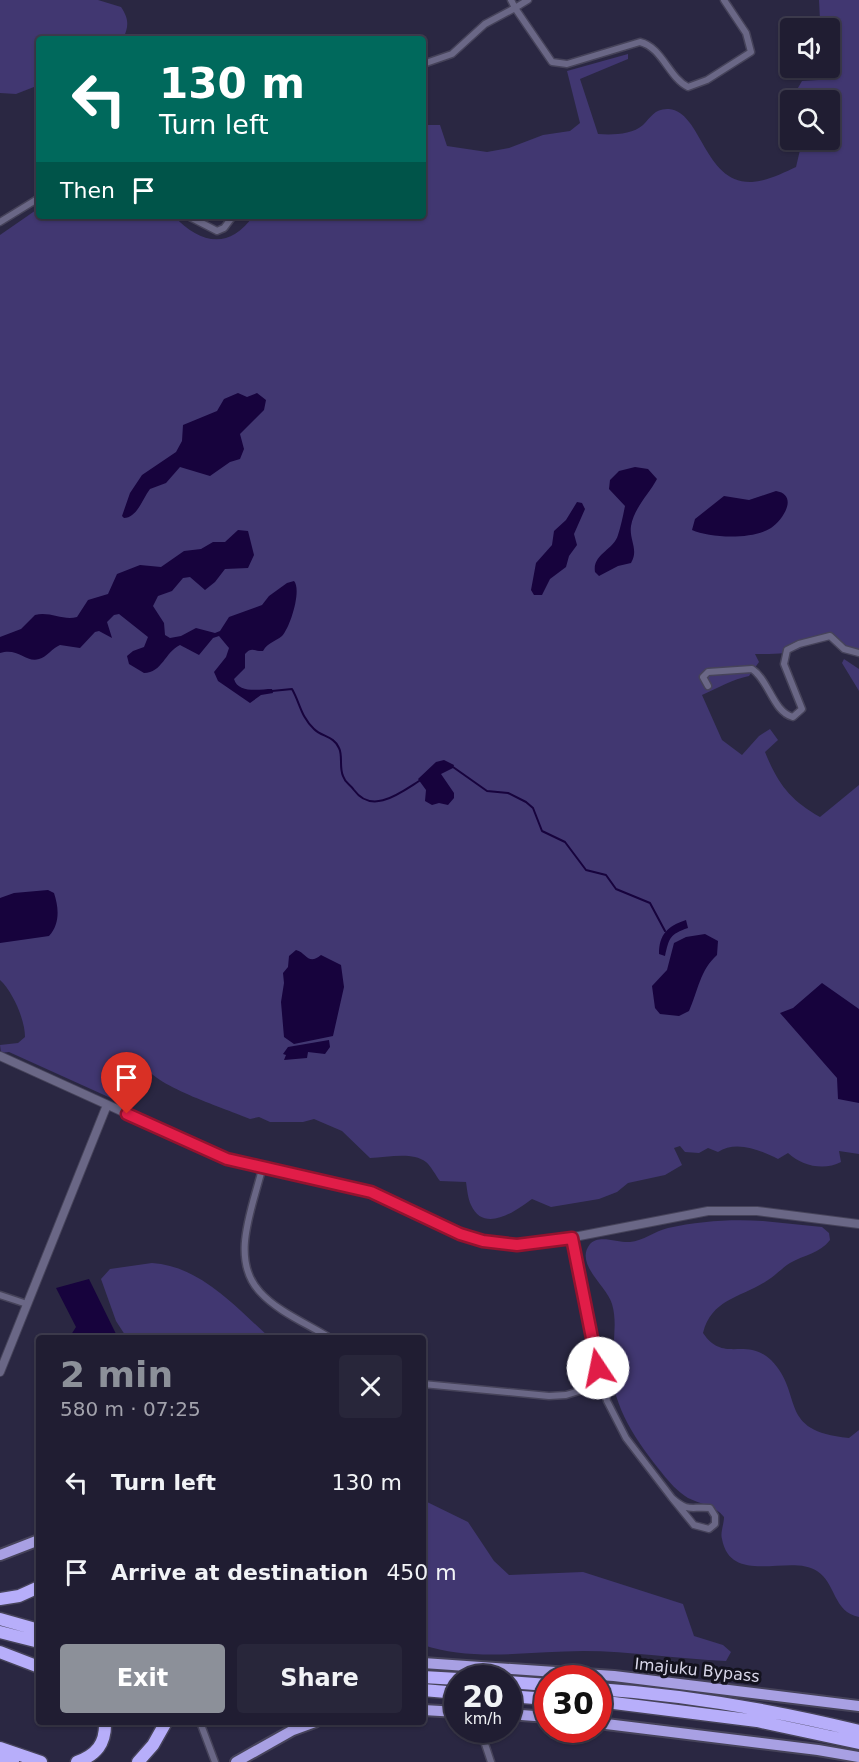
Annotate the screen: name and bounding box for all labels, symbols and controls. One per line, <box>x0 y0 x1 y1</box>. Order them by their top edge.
map controls <box>780 18 840 150</box>
button: sound <box>780 18 840 78</box>
text: 130 m <box>159 59 305 108</box>
icon: left <box>60 60 138 138</box>
button: search <box>780 90 840 150</box>
text: Turn left <box>159 109 269 140</box>
icon: arrive <box>127 174 160 207</box>
text: Then <box>60 178 115 203</box>
pin <box>101 1052 152 1114</box>
icon: arrive <box>110 1061 143 1094</box>
position arrow <box>566 1336 630 1400</box>
text: 2 min <box>60 1354 173 1395</box>
button: close <box>339 1355 402 1418</box>
text: 580 m · 07:25 <box>60 1397 201 1421</box>
icon: left <box>60 1466 93 1499</box>
text: Turn left <box>111 1470 216 1495</box>
text: 130 m <box>332 1470 402 1495</box>
icon: arrive <box>60 1556 93 1589</box>
text: Arrive at destination <box>111 1560 368 1585</box>
text: 450 m <box>386 1560 457 1585</box>
button: Exit <box>60 1644 225 1713</box>
button: Share <box>237 1644 402 1713</box>
street label: Imajuku Bypass <box>633 1654 761 1686</box>
speed limit sign: 30 <box>534 1665 612 1743</box>
text: 20 <box>462 1679 504 1714</box>
text: km/h <box>464 1710 502 1728</box>

